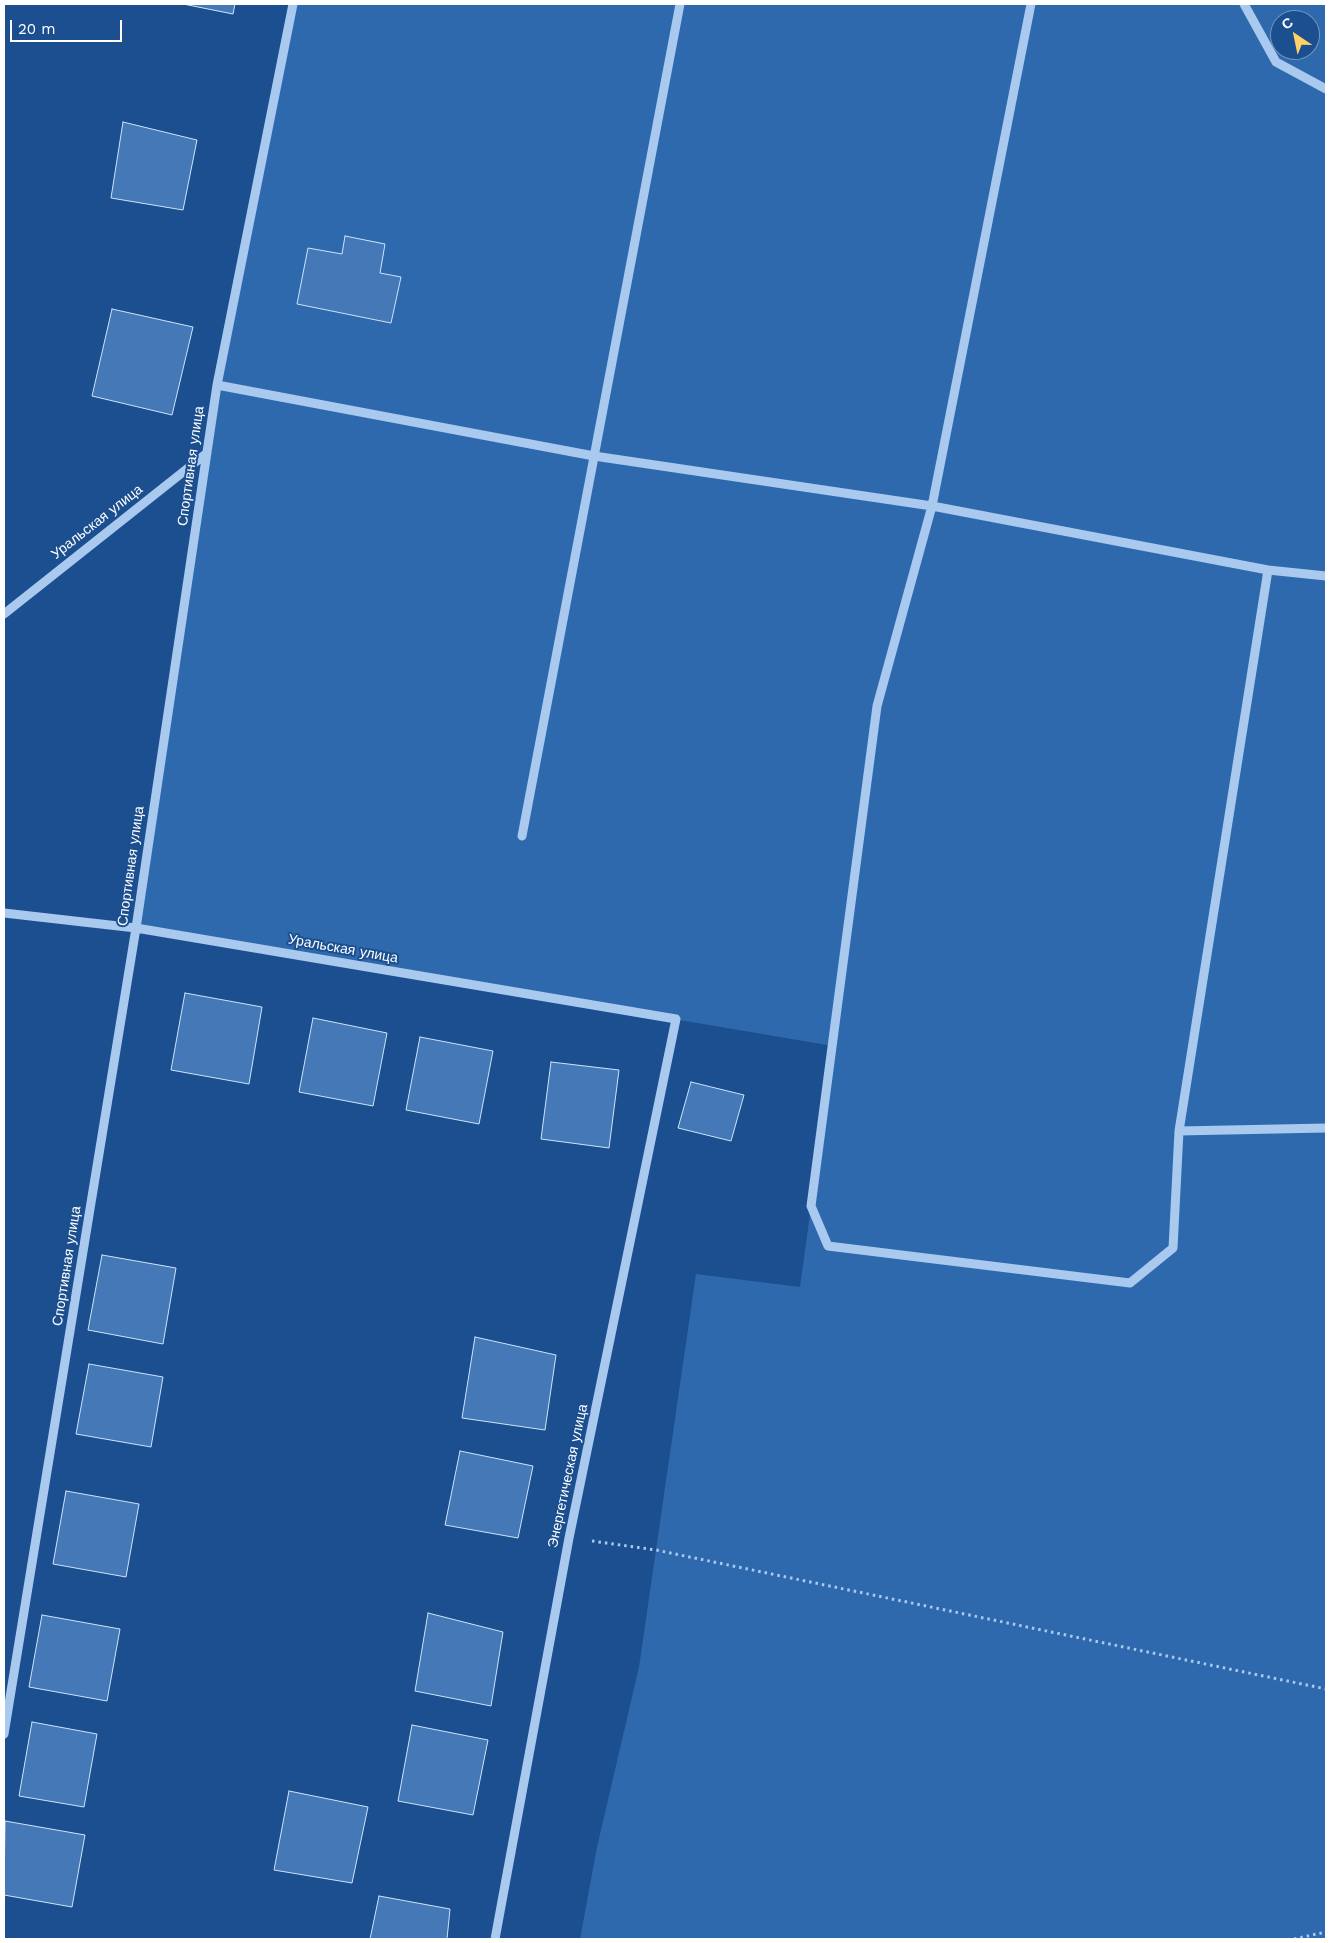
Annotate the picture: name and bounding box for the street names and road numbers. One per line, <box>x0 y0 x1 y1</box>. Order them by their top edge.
street label: Спортивная улица <box>174 405 208 527</box>
street label: Уральская улица <box>48 481 146 563</box>
street label: Спортивная улица <box>114 805 148 927</box>
street label: Уральская улица <box>287 931 399 967</box>
street label: Спортивная улица <box>49 1205 85 1327</box>
street label: Энергетическая улица <box>545 1402 591 1550</box>

